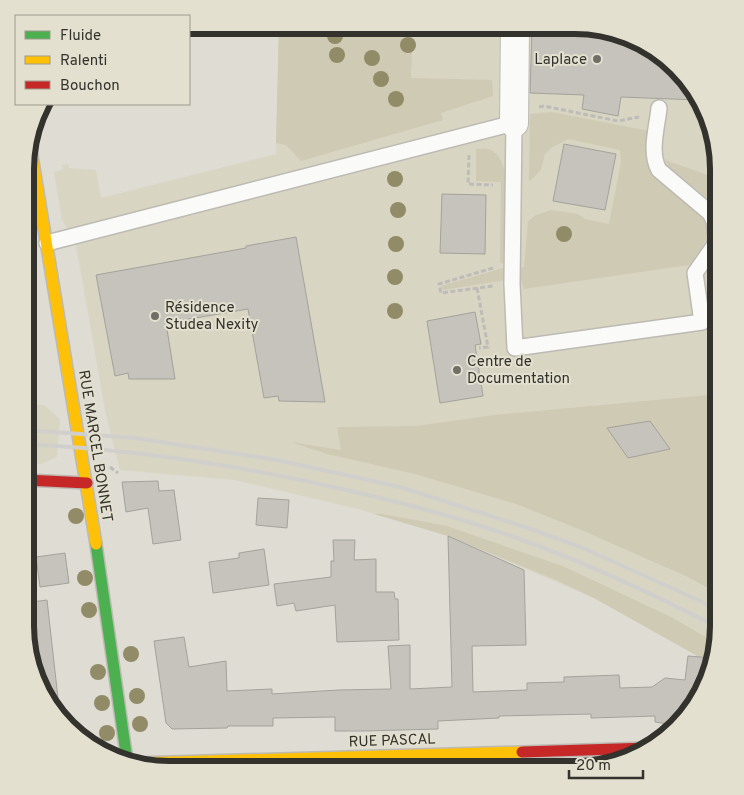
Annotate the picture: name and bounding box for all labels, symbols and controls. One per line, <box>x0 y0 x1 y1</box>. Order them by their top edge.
legend <box>15 15 190 105</box>
text: Fluide <box>60 27 101 46</box>
place label: Laplace <box>534 51 587 70</box>
text: Ralenti <box>60 52 107 71</box>
marker: Laplace <box>591 53 603 65</box>
text: Bouchon <box>60 77 120 96</box>
place label: Résidence Studea Nexity <box>165 299 259 335</box>
marker: Résidence Studea Nexity <box>149 310 161 322</box>
place label: Centre de Documentation <box>467 353 570 389</box>
marker: Centre de Documentation <box>451 364 463 376</box>
street label: RUE MARCEL BONNET <box>73 369 116 524</box>
street label: RUE PASCAL <box>348 730 436 753</box>
scale bar <box>569 748 643 780</box>
text: 20 m <box>576 757 611 776</box>

